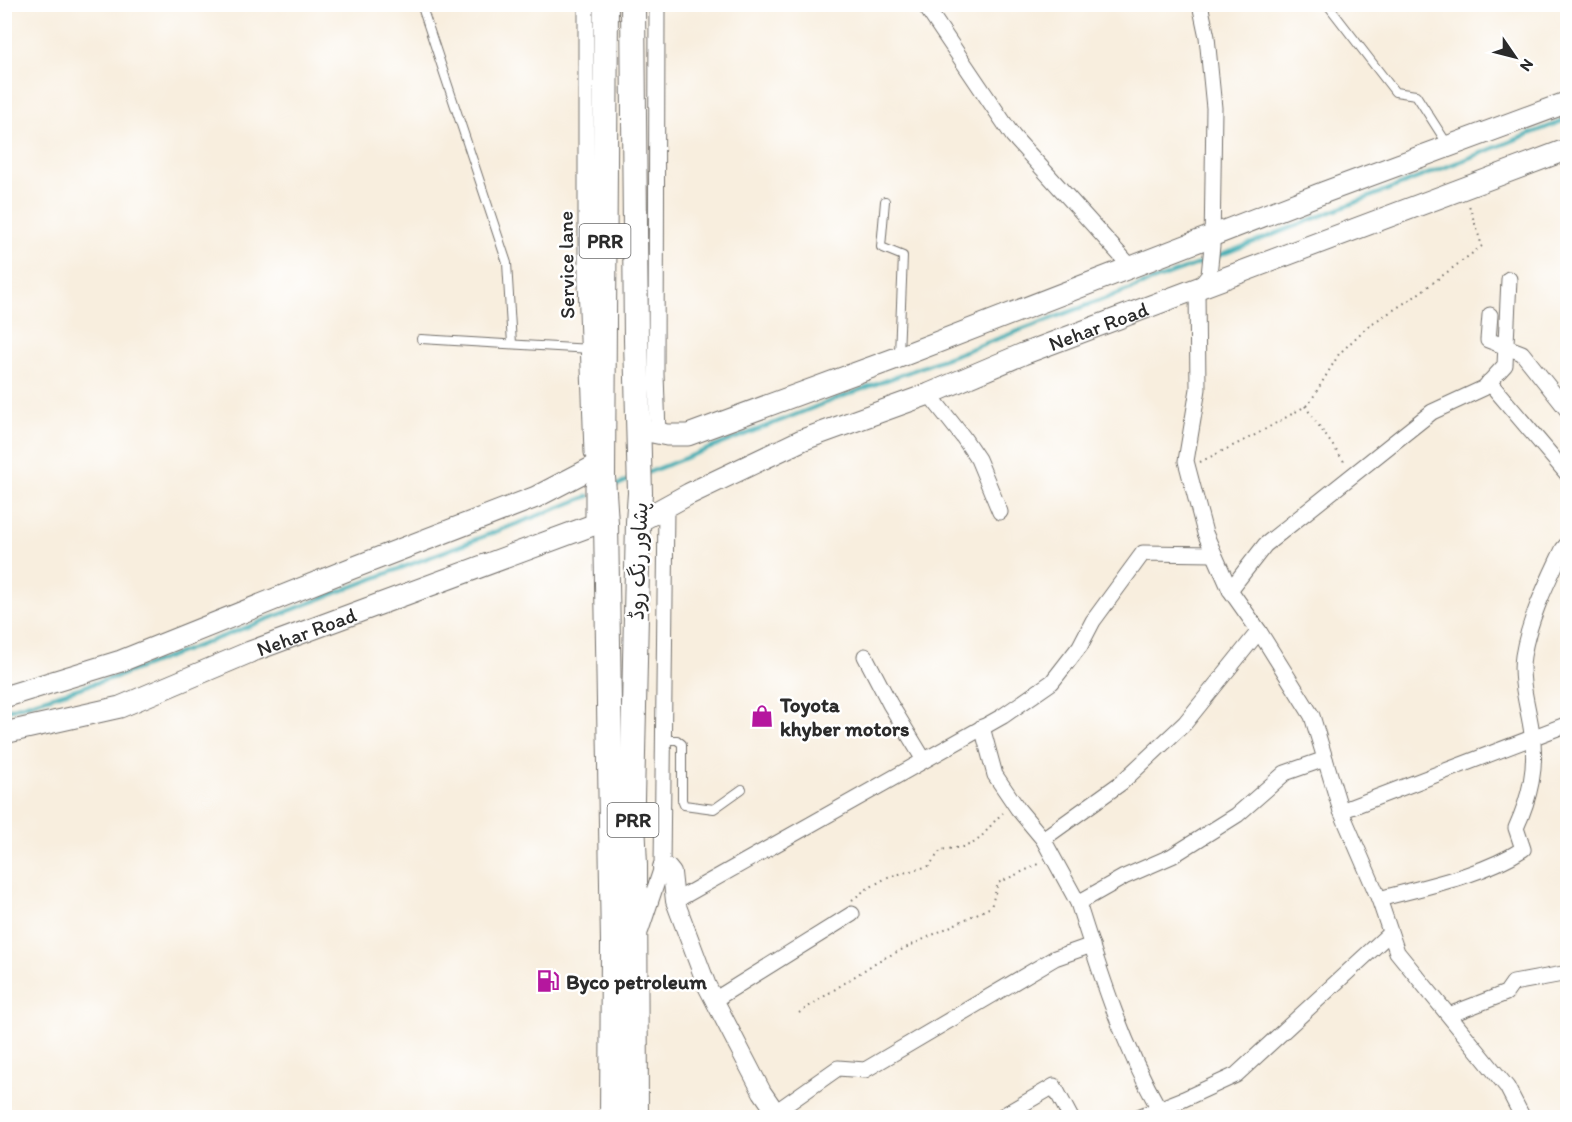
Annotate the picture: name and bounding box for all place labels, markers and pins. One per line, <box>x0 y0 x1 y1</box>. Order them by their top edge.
place label: Toyota khyber motors <box>779 692 909 742</box>
shop icon: Toyota khyber motors <box>749 703 775 729</box>
fuel station icon: Byco petroleum <box>535 968 561 994</box>
place label: Byco petroleum <box>566 969 707 995</box>

